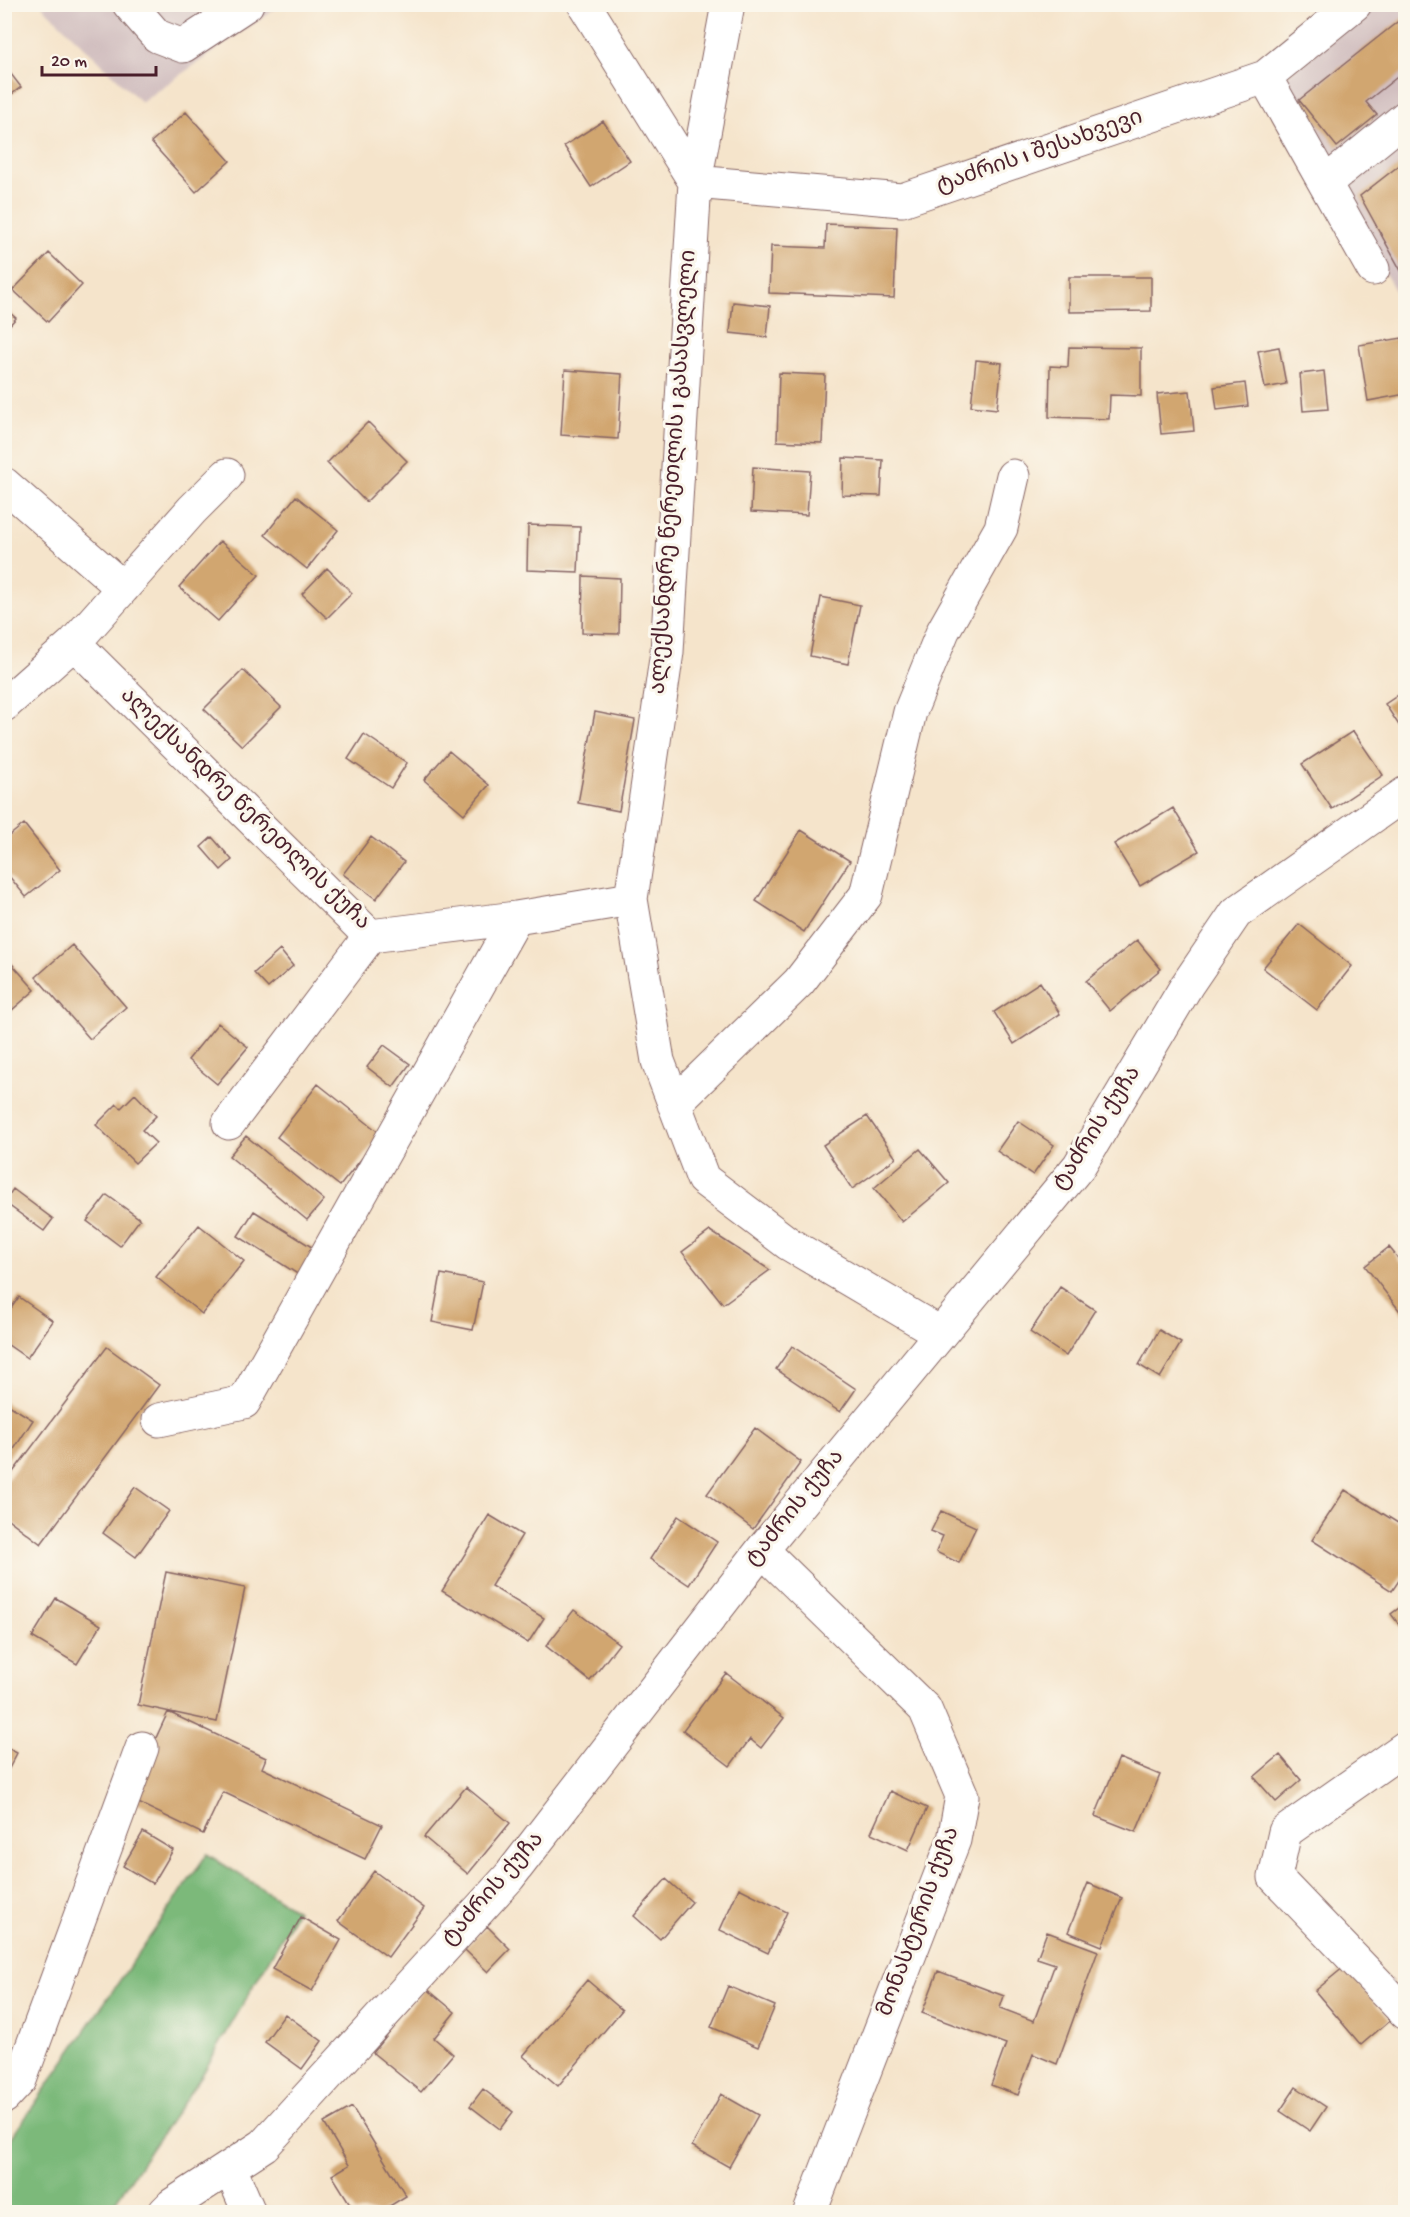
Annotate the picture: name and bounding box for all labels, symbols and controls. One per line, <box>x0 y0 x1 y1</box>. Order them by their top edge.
scale bar <box>42 39 156 77</box>
text: 20 m <box>51 52 87 73</box>
street label: ტაძრის I შესახვევი <box>933 105 1147 201</box>
street label: ალექსანდრე წერეთლის I გასასვლელი <box>646 249 704 695</box>
street label: ალექსანდრე წერეთლის ქუჩა <box>114 683 374 937</box>
street label: ტაძრის ქუჩა <box>1048 1062 1148 1196</box>
street label: ტაძრის ქუჩა <box>741 1445 851 1573</box>
street label: მონასტერის ქუჩა <box>874 1824 966 2020</box>
street label: ტაძრის ქუჩა <box>437 1828 551 1952</box>

